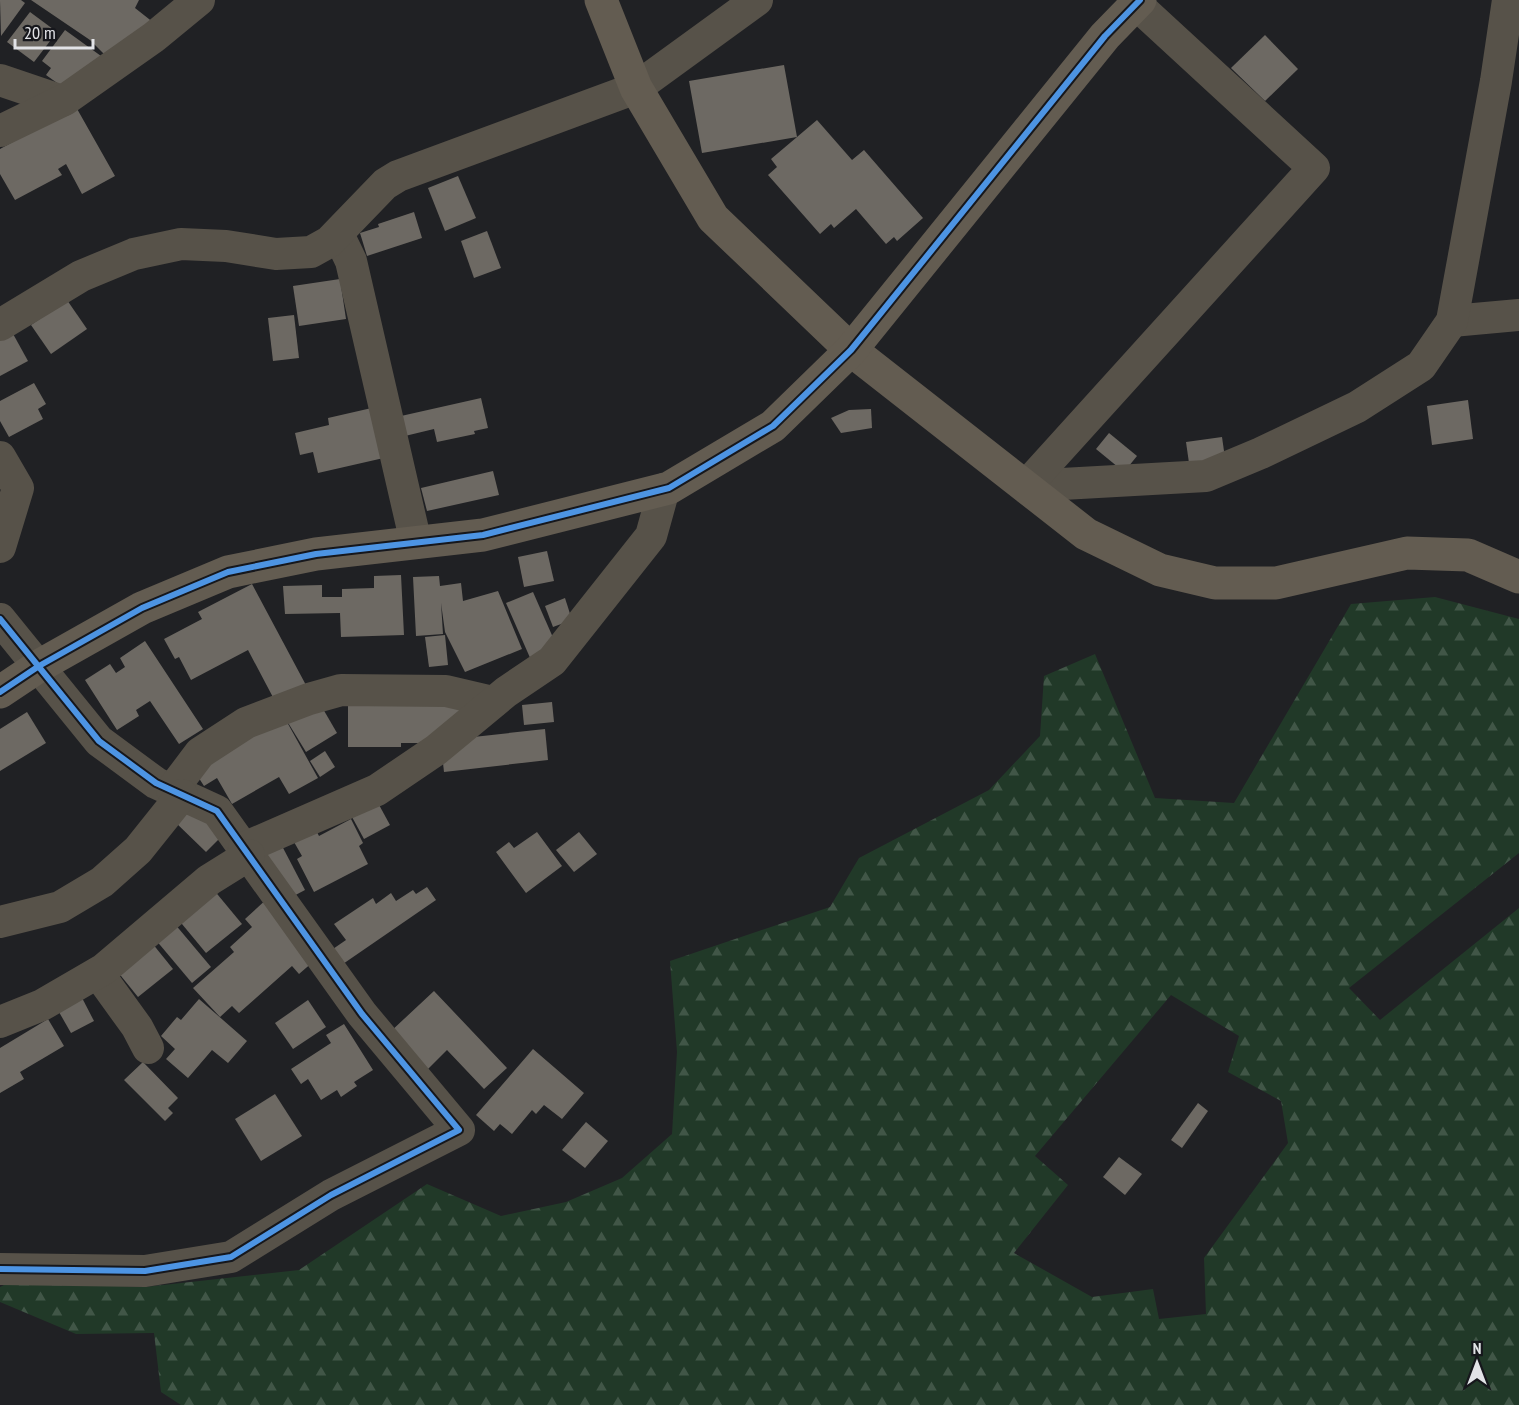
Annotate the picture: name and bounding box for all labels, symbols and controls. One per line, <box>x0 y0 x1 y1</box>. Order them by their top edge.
scale bar <box>15 12 93 50</box>
text: 20 m <box>24 21 56 44</box>
north arrow <box>1447 1333 1507 1393</box>
text: N <box>1473 1338 1481 1358</box>

